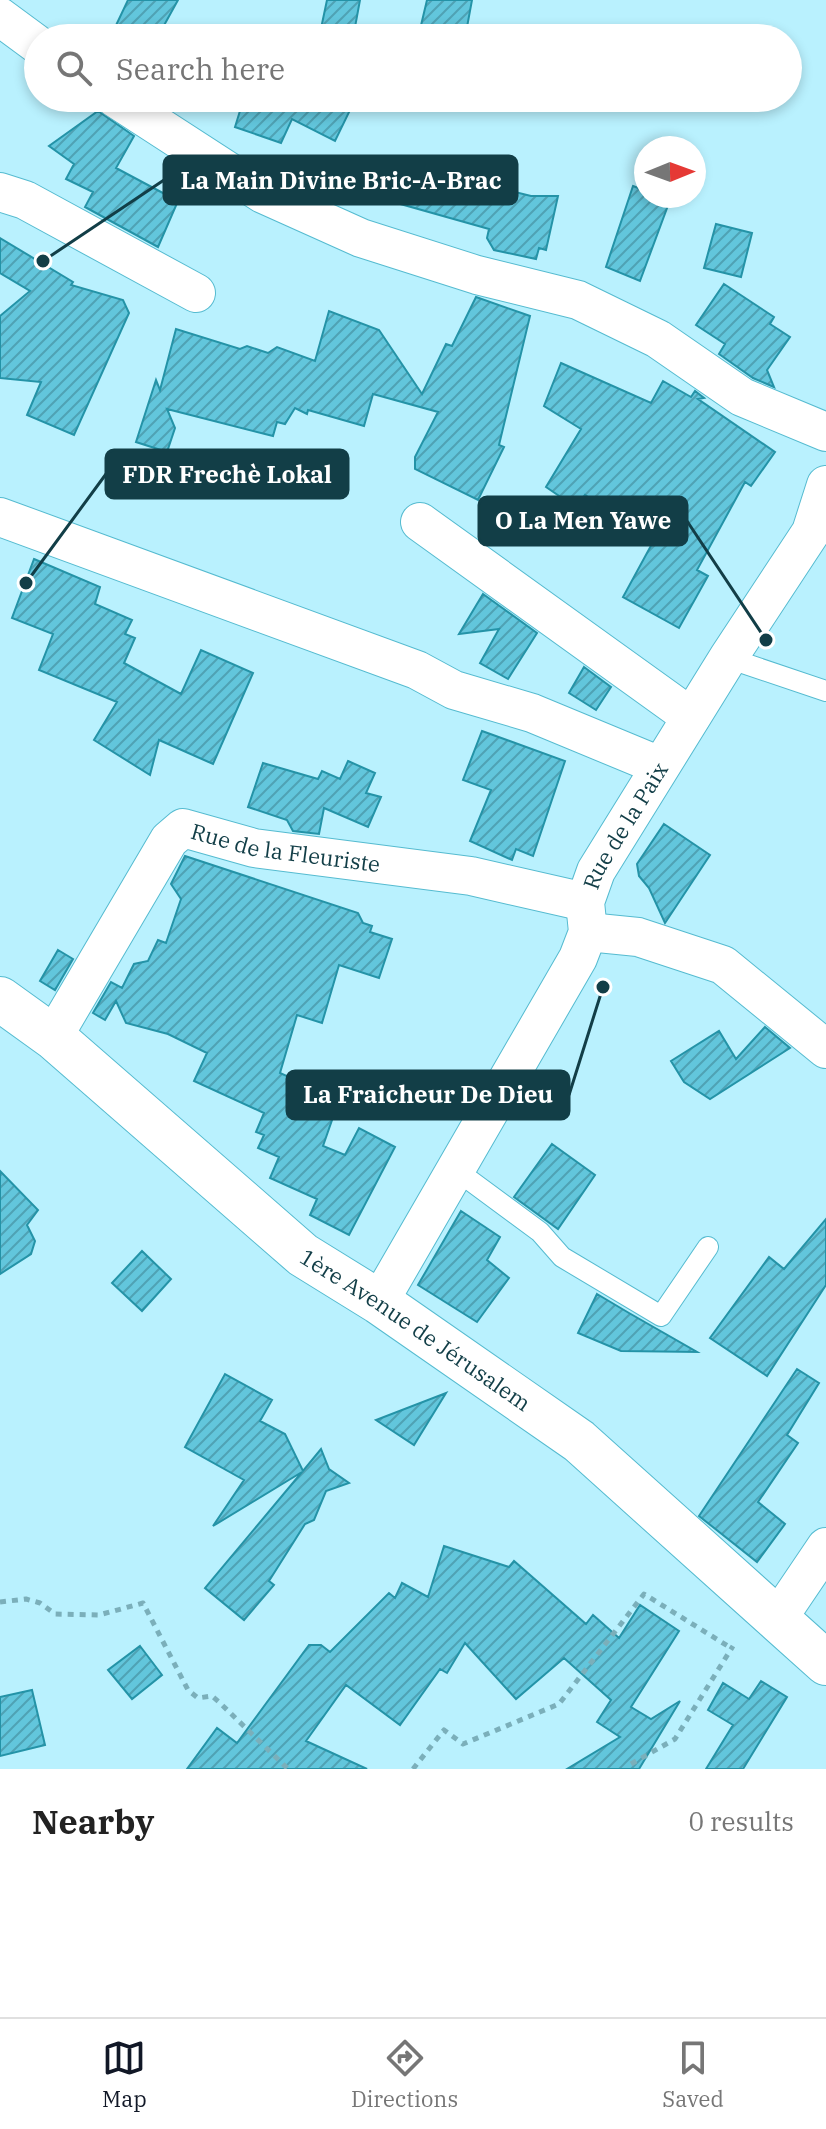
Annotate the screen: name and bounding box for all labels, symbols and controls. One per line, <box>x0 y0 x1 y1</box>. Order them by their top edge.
search box <box>24 24 802 112</box>
icon: search <box>52 46 96 90</box>
text: Search here <box>116 49 285 88</box>
north arrow <box>634 136 706 208</box>
callout: La Main Divine Bric-A-Brac <box>164 156 517 204</box>
text: La Main Divine Bric-A-Brac <box>180 164 502 196</box>
callout: FDR Frechè Lokal <box>106 450 348 498</box>
text: FDR Frechè Lokal <box>122 458 332 490</box>
callout: O La Men Yawe <box>479 497 687 545</box>
text: O La Men Yawe <box>495 504 671 536</box>
street label: Rue de la Paix <box>576 756 674 893</box>
street label: Rue de la Fleuriste <box>188 816 382 878</box>
callout: La Fraicheur De Dieu <box>287 1071 569 1119</box>
text: La Fraicheur De Dieu <box>303 1078 553 1110</box>
street label: 1ère Avenue de Jérusalem <box>295 1242 537 1417</box>
text: Nearby <box>32 1799 154 1843</box>
text: 0 results <box>688 1804 794 1838</box>
tab: Map <box>102 2036 147 2113</box>
tab: Directions <box>351 2036 458 2113</box>
tab: Saved <box>662 2036 724 2113</box>

